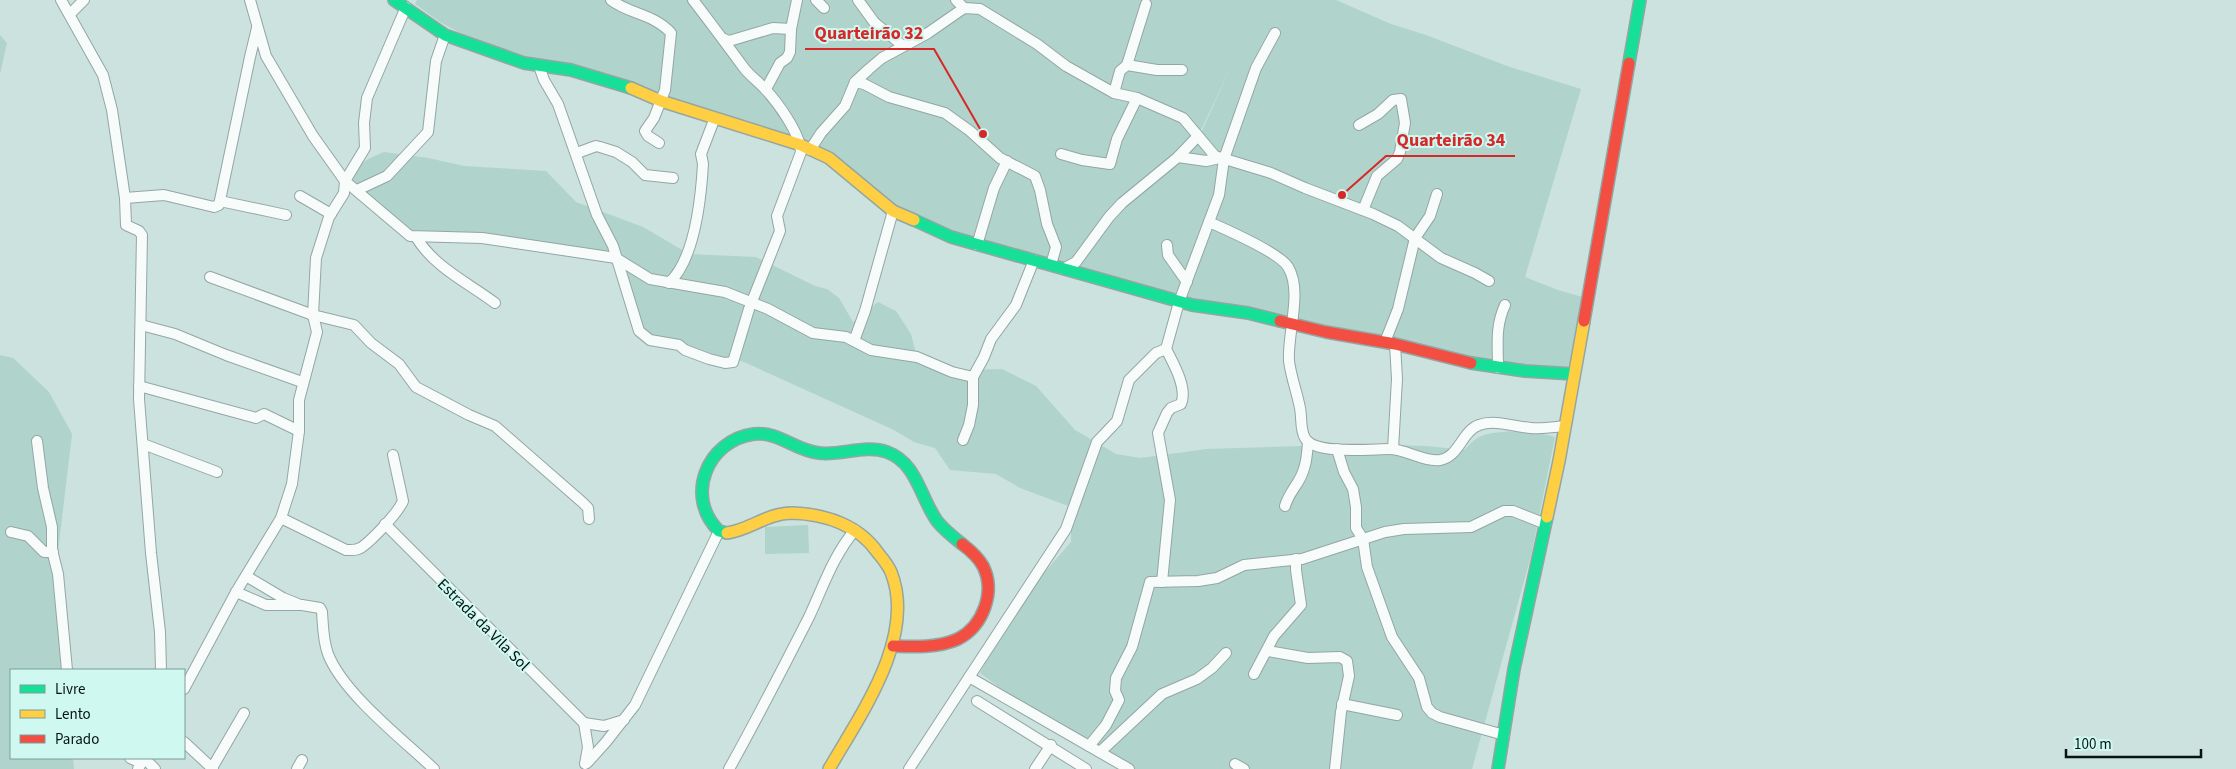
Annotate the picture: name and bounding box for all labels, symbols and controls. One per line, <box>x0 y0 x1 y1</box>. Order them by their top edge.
callout: Quarteirão 32 <box>805 16 934 49</box>
text: Quarteirão 32 <box>815 21 923 46</box>
callout: Quarteirão 34 <box>1386 123 1515 156</box>
text: Quarteirão 34 <box>1397 128 1506 153</box>
street label: Estrada da Vila Sol <box>432 574 534 676</box>
legend <box>10 669 185 759</box>
text: Livre <box>55 679 85 700</box>
text: Lento <box>55 704 91 725</box>
scale bar <box>2066 726 2201 758</box>
text: Parado <box>55 729 99 750</box>
text: 100 m <box>2074 734 2112 755</box>

